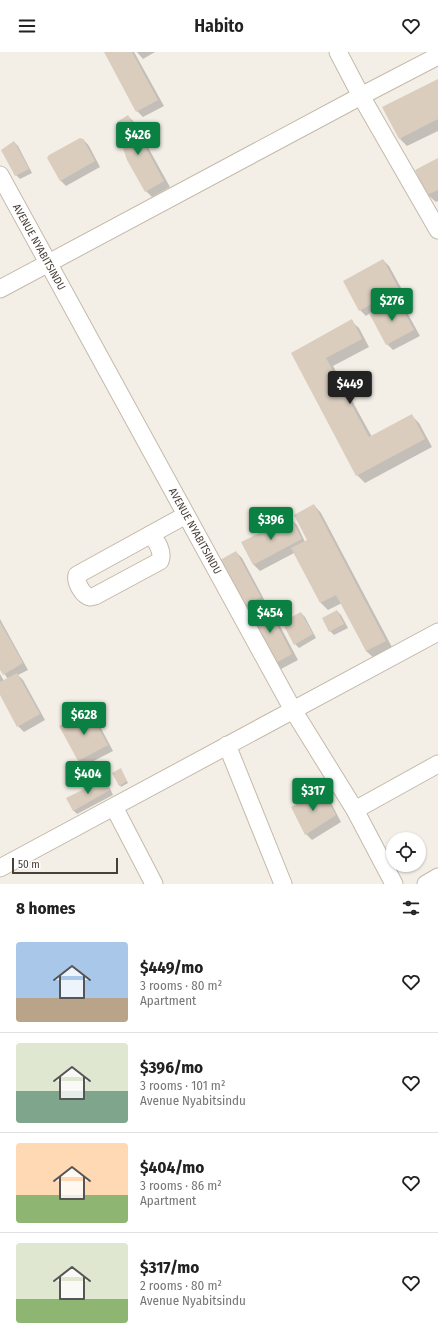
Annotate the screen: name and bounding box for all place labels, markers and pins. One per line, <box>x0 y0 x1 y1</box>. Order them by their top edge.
pin: $426 <box>114 122 162 156</box>
pin: $276 <box>368 288 416 322</box>
pin: $449 <box>326 371 374 405</box>
pin: $396 <box>247 507 295 541</box>
pin: $454 <box>246 600 294 634</box>
pin: $628 <box>60 702 108 736</box>
pin: $404 <box>64 761 112 795</box>
pin: $317 <box>289 778 337 812</box>

